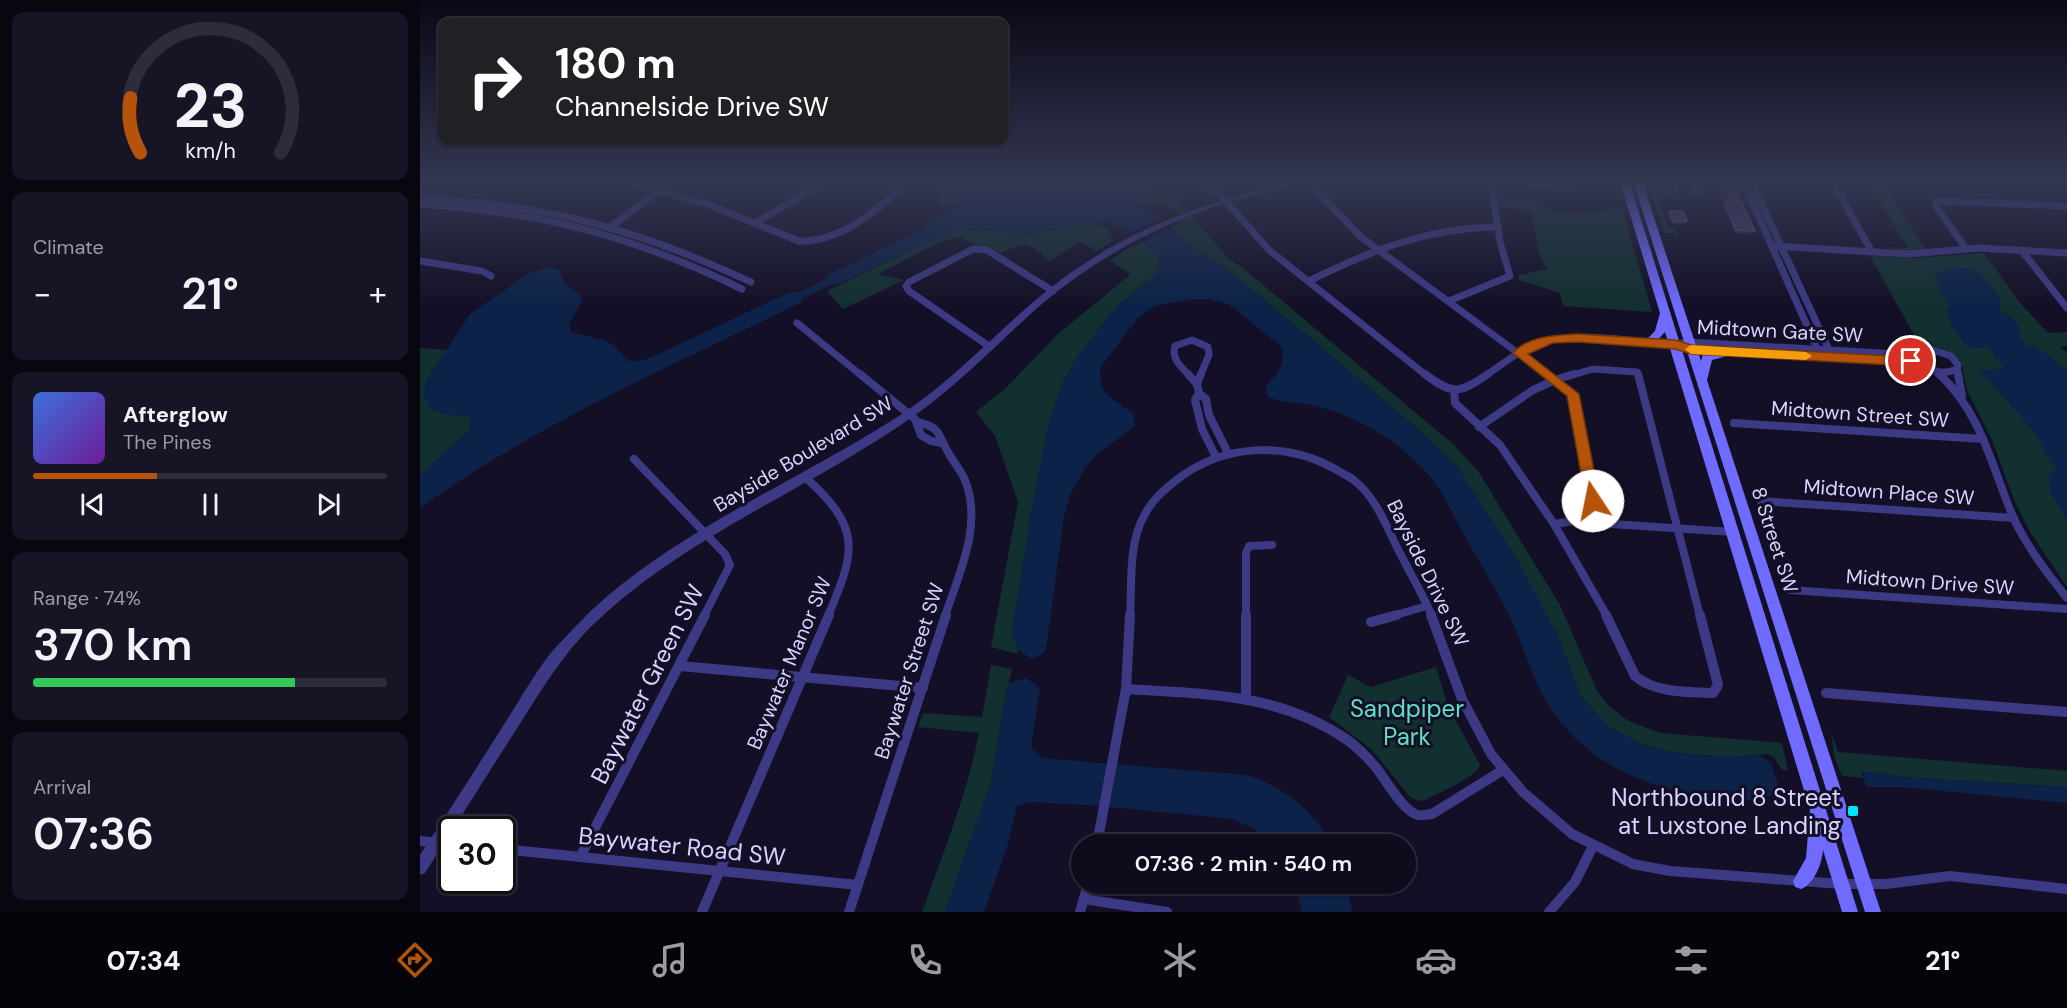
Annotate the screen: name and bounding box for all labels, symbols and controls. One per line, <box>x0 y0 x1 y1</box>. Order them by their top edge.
text: 180 m <box>555 36 676 91</box>
icon: right <box>456 42 534 120</box>
text: 23 <box>173 65 247 146</box>
text: Channelside Drive SW <box>555 89 829 124</box>
text: km/h <box>185 137 235 165</box>
text: Climate <box>33 234 104 260</box>
text: 21° <box>181 264 239 323</box>
text: − <box>33 272 51 315</box>
text: + <box>369 272 387 315</box>
street label: Midtown Gate SW <box>1696 314 1864 348</box>
pin <box>1885 335 1936 386</box>
icon: arrive <box>1894 344 1927 377</box>
street label: Bayside Boulevard SW <box>709 390 897 518</box>
street label: Midtown Street SW <box>1770 395 1950 433</box>
text: Afterglow <box>123 400 228 429</box>
text: The Pines <box>123 429 212 455</box>
position arrow <box>1561 469 1625 533</box>
street label: Midtown Place SW <box>1803 473 1975 511</box>
street label: 8 Street SW <box>1746 484 1804 596</box>
icon: previous <box>76 488 109 521</box>
icon: pause <box>194 488 227 521</box>
icon: next <box>312 488 345 521</box>
street label: Bayside Drive SW <box>1381 495 1475 651</box>
street label: Midtown Drive SW <box>1845 563 2015 601</box>
street label: Baywater Manor SW <box>741 573 837 753</box>
street label: Baywater Green SW <box>583 579 711 789</box>
street label: Baywater Street SW <box>868 580 950 762</box>
text: Range · 74% <box>33 585 141 611</box>
text: 370 km <box>33 615 192 674</box>
park label: Sandpiper Park <box>1350 693 1464 752</box>
text: Arrival <box>33 774 91 800</box>
place label: Northbound 8 Street at Luxstone Landing <box>1611 782 1841 841</box>
text: 07:36 <box>33 804 154 863</box>
marker: Northbound 8 Street at Luxstone Landing <box>1846 804 1860 818</box>
speed limit sign: 30 <box>438 816 516 894</box>
street label: Baywater Road SW <box>577 820 787 872</box>
text: 07:36 · 2 min · 540 m <box>1135 849 1352 878</box>
icon: directions <box>394 939 436 981</box>
icon: music <box>649 939 691 981</box>
icon: phone <box>904 939 946 981</box>
icon: climate <box>1159 939 1201 981</box>
icon: car <box>1415 939 1457 981</box>
icon: filters <box>1670 939 1712 981</box>
text: 07:34 <box>107 943 181 978</box>
text: 21° <box>1925 943 1960 978</box>

